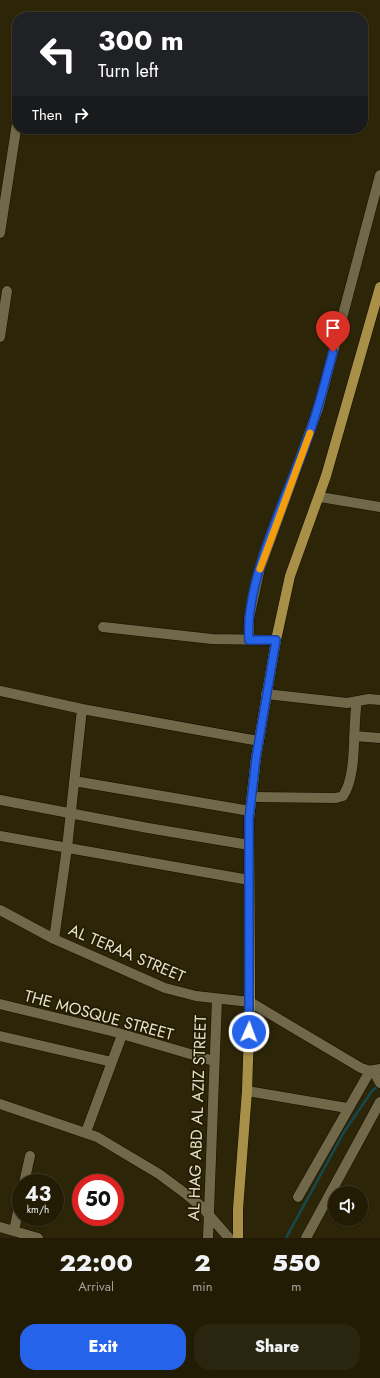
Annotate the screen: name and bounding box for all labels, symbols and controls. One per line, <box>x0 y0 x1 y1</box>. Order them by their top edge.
text: 300 m <box>98 20 184 61</box>
icon: left <box>32 28 84 80</box>
text: Turn left <box>98 58 158 84</box>
text: Then <box>32 104 62 126</box>
icon: right <box>70 104 92 126</box>
pin <box>316 311 350 352</box>
icon: arrive <box>322 317 344 339</box>
street label: AL TERAA STREET <box>65 918 189 988</box>
street label: THE MOSQUE STREET <box>22 984 177 1046</box>
position arrow <box>228 1011 270 1053</box>
street label: AL HAG ABD AL AZIZ STREET <box>182 1014 212 1221</box>
speed limit sign: 50 <box>72 1174 124 1226</box>
text: 43 <box>25 1180 51 1209</box>
map controls <box>328 1186 368 1226</box>
button: sound <box>328 1186 368 1226</box>
text: km/h <box>27 1202 49 1217</box>
text: 22:00 <box>59 1245 133 1280</box>
text: 2 <box>194 1245 211 1280</box>
text: 550 <box>272 1245 321 1280</box>
text: Arrival <box>78 1277 114 1296</box>
text: min <box>192 1277 213 1296</box>
text: m <box>291 1277 301 1296</box>
button: Exit <box>20 1324 186 1370</box>
button: Share <box>194 1324 360 1370</box>

